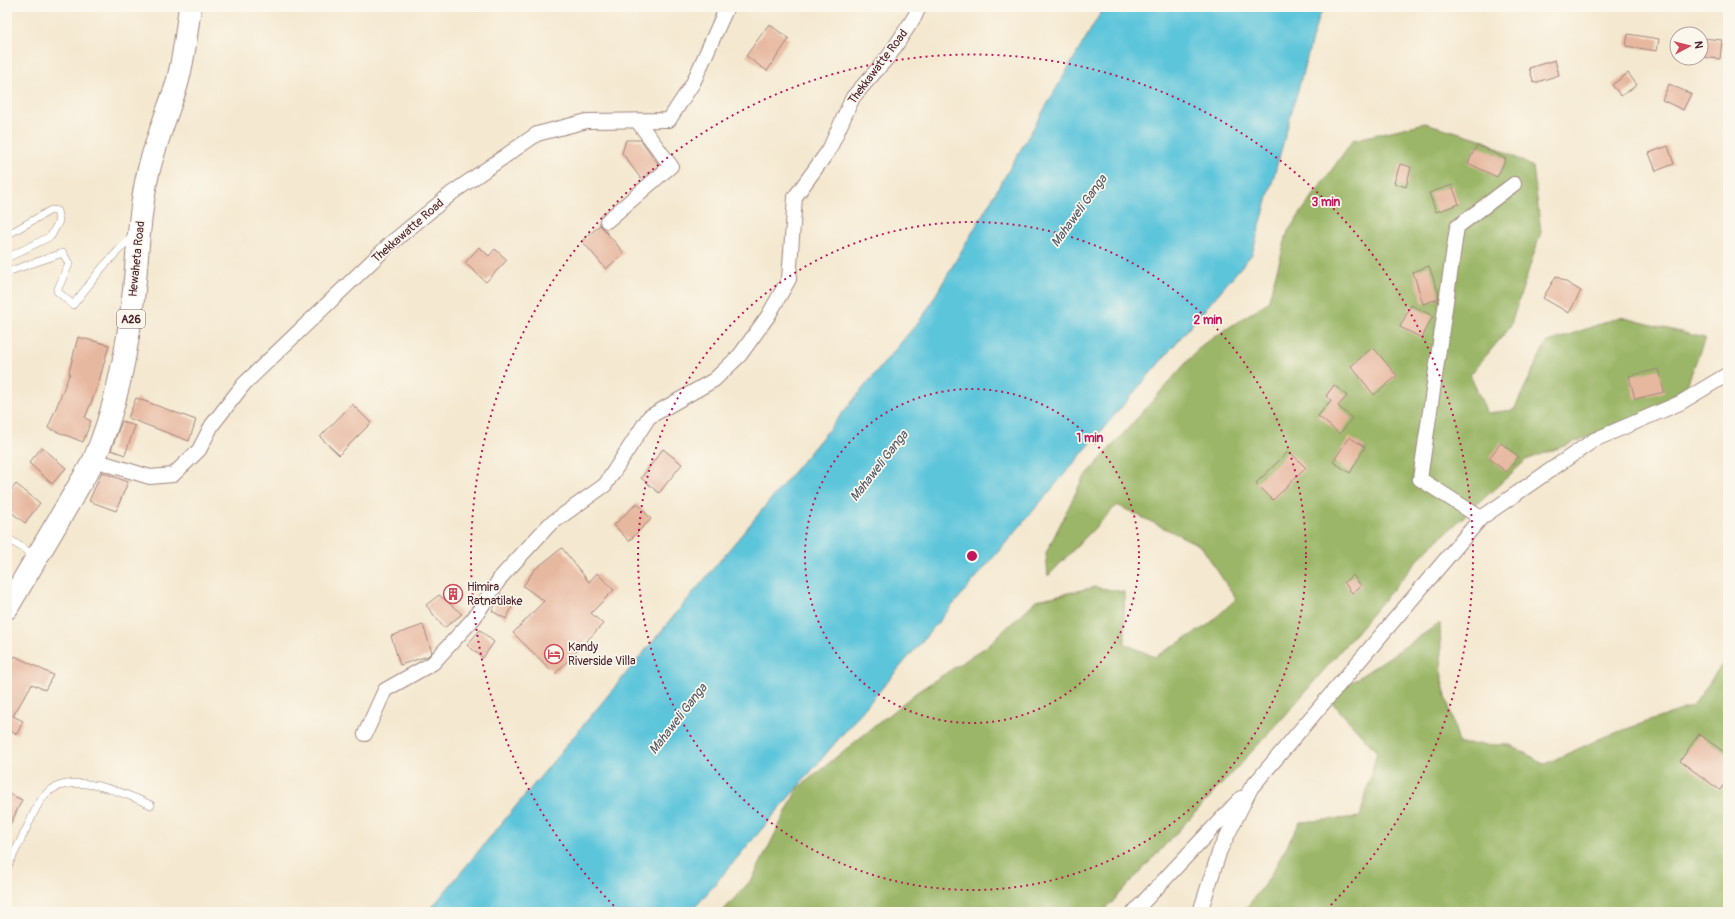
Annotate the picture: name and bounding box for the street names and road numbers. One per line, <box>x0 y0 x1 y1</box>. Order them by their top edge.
street label: Thekkawatte Road <box>845 26 911 108</box>
street label: Thekkawatte Road <box>369 196 447 266</box>
street label: Hewaheta Road <box>126 220 148 298</box>
road number: A26 <box>117 310 145 328</box>

